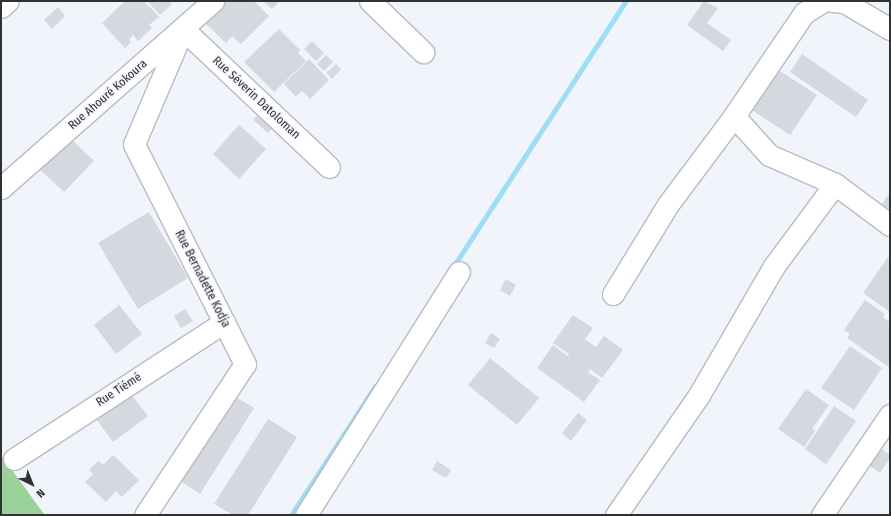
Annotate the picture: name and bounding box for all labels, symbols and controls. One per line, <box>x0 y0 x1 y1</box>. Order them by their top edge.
street label: Rue Séverin Datoloman <box>209 54 303 142</box>
street label: Rue Ahouré Kokoura <box>66 57 150 133</box>
street label: Rue Bernadette Kodja <box>171 228 233 330</box>
street label: Rue Tiémé <box>94 370 144 410</box>
north arrow <box>12 464 52 504</box>
text: N <box>34 486 47 500</box>

